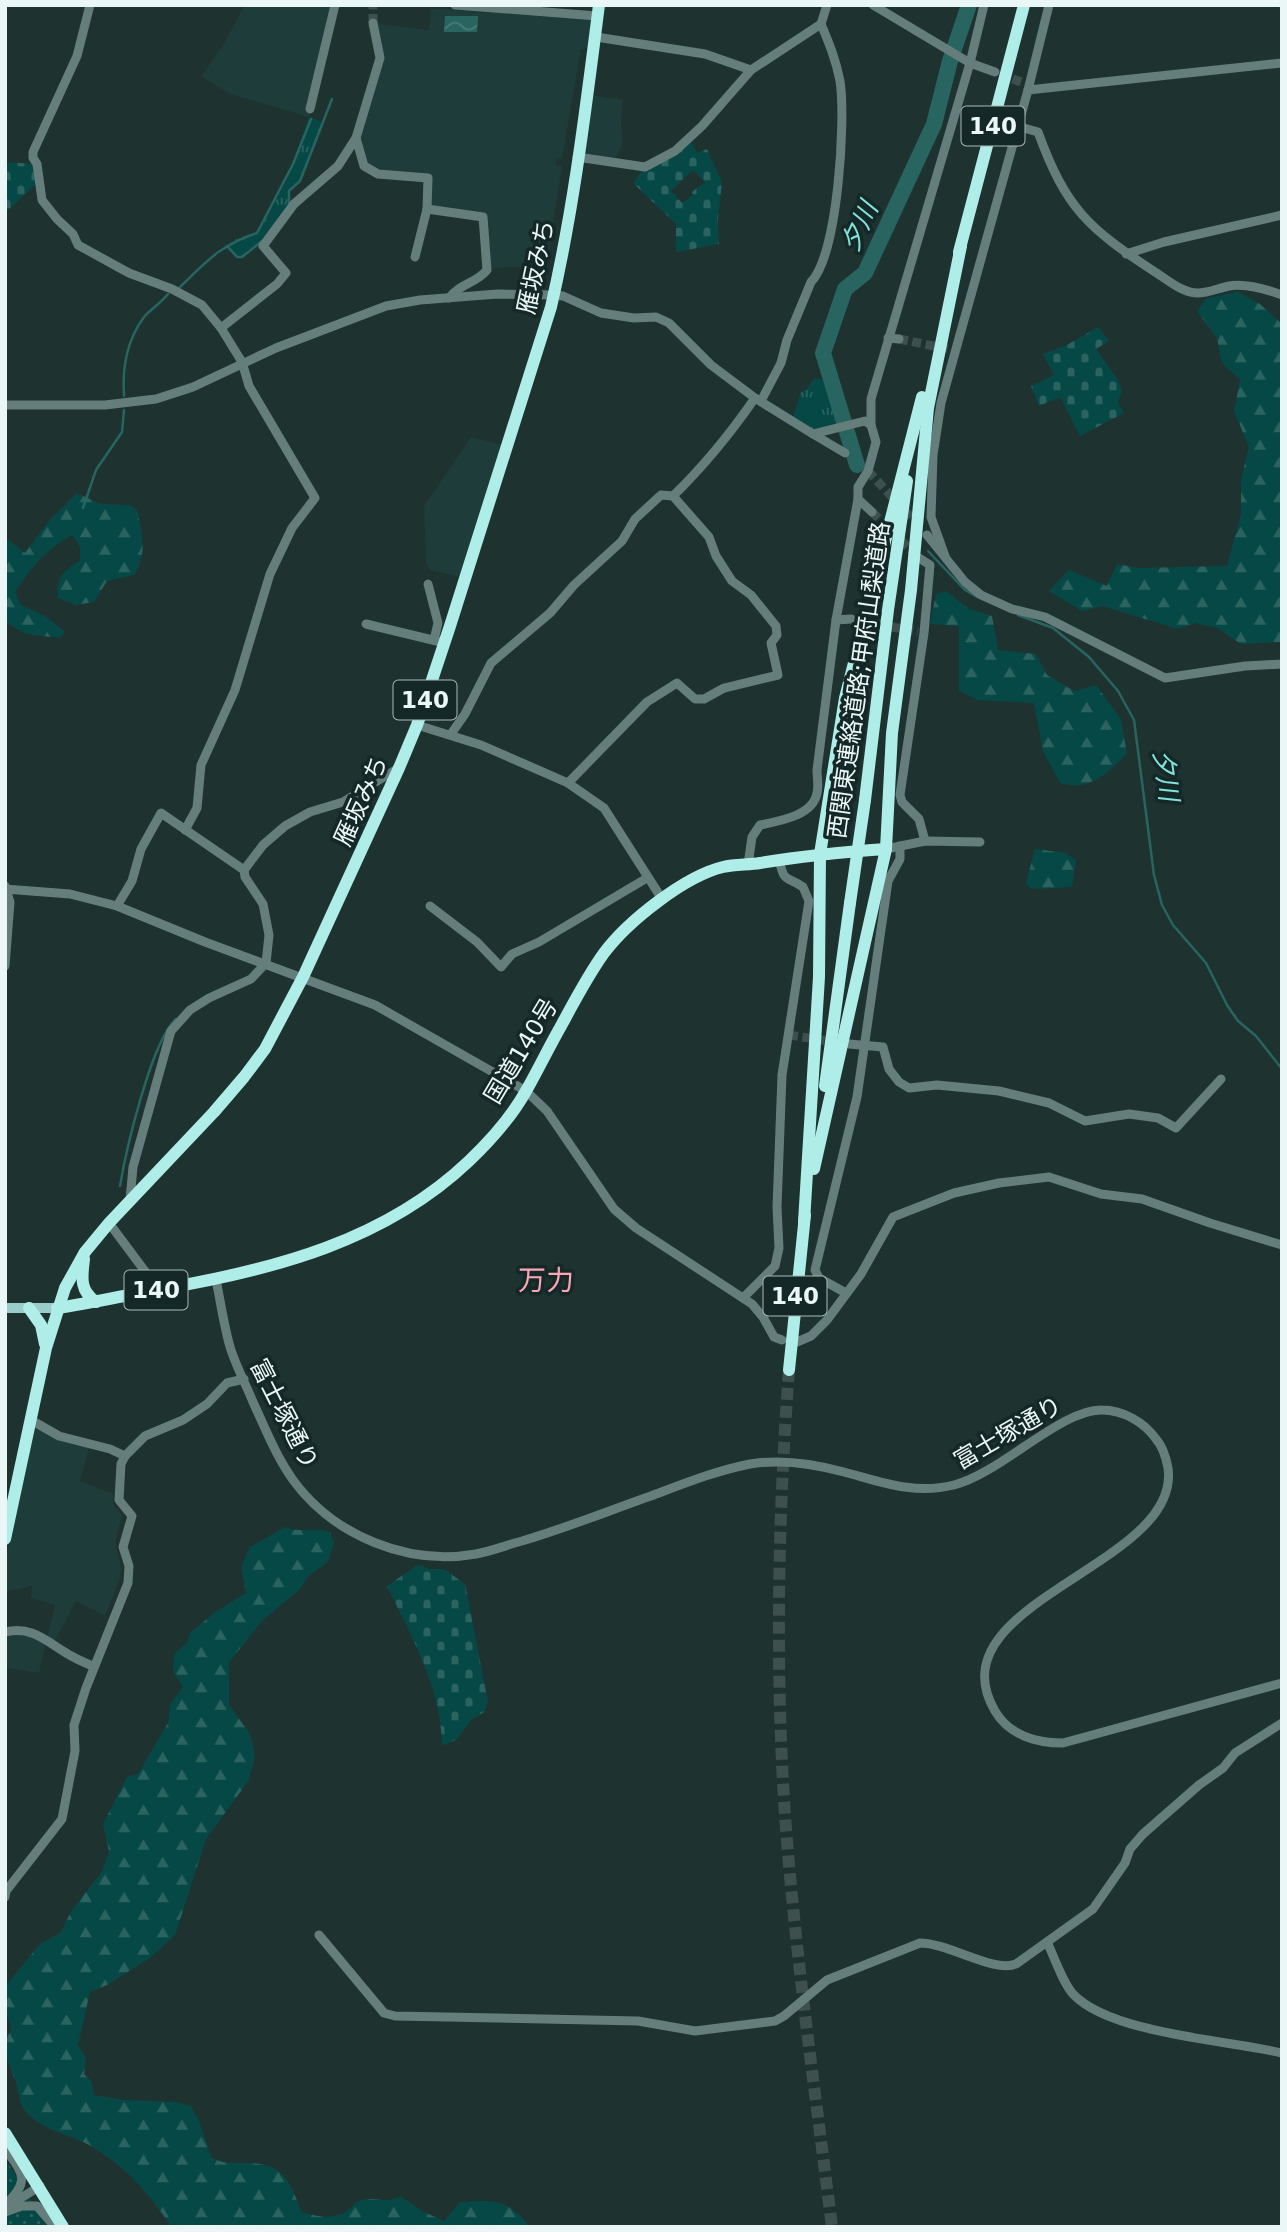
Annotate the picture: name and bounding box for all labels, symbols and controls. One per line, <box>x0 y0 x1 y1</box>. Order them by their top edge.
road number: 140 <box>962 106 1024 146</box>
water label: 夕川 <box>834 194 885 257</box>
street label: 雁坂みち <box>512 217 560 317</box>
street label: 西関東連絡道路;甲府山梨道路 <box>823 520 895 840</box>
road number: 140 <box>394 680 457 720</box>
water label: 夕川 <box>1148 747 1185 806</box>
street label: 雁坂みち <box>329 751 393 851</box>
street label: 国道140号 <box>479 993 563 1109</box>
district label: 万力 <box>518 1264 574 1297</box>
road number: 140 <box>124 1270 188 1310</box>
road number: 140 <box>764 1276 826 1316</box>
street label: 富士塚通り <box>244 1354 324 1474</box>
street label: 富士塚通り <box>949 1391 1067 1475</box>

